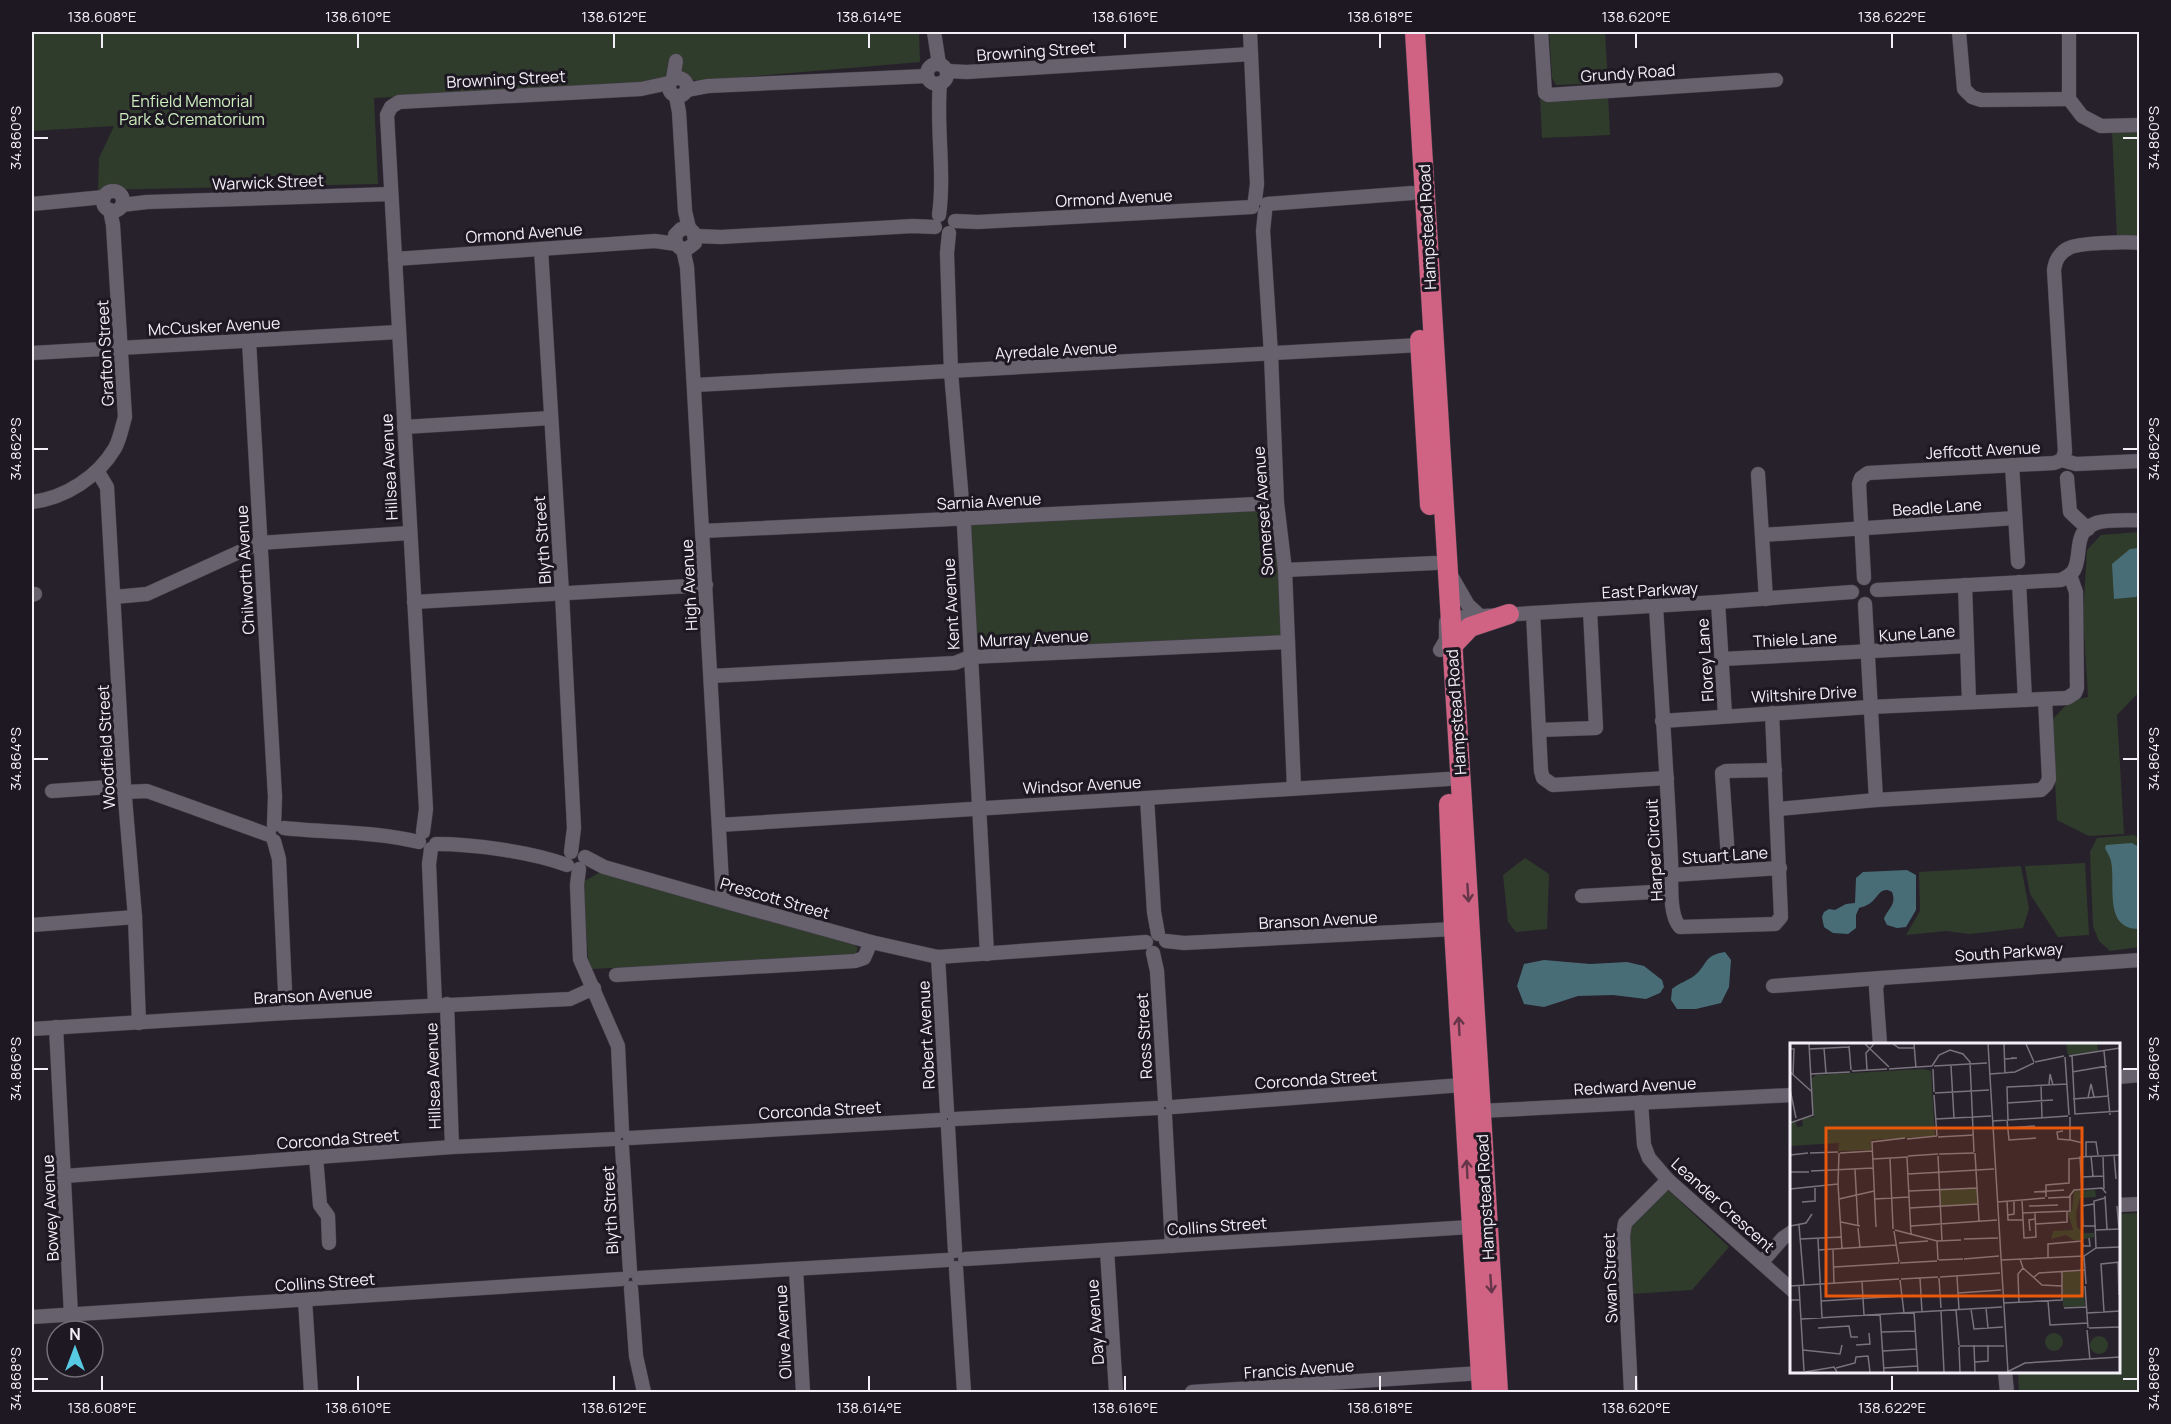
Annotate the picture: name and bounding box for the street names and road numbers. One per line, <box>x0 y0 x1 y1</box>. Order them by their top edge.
street label: Browning Street <box>976 36 1096 66</box>
street label: Grundy Road <box>1580 59 1676 87</box>
street label: Browning Street <box>446 65 566 93</box>
street label: Hampstead Road <box>1413 164 1441 290</box>
street label: Warwick Street <box>212 169 324 195</box>
street label: Ormond Avenue <box>1055 184 1173 212</box>
street label: Ormond Avenue <box>465 218 583 248</box>
street label: Grafton Street <box>91 299 119 407</box>
street label: McCusker Avenue <box>147 312 281 340</box>
street label: Ayredale Avenue <box>994 336 1118 364</box>
street label: Hillsea Avenue <box>375 413 403 521</box>
street label: Jeffcott Avenue <box>1925 436 2041 464</box>
street label: Somerset Avenue <box>1248 446 1278 576</box>
street label: Sarnia Avenue <box>936 487 1042 515</box>
street label: Beadle Lane <box>1892 493 1982 521</box>
street label: Blyth Street <box>528 495 556 585</box>
street label: Chilworth Avenue <box>231 505 259 635</box>
street label: High Avenue <box>676 539 702 631</box>
street label: Kent Avenue <box>938 558 964 650</box>
street label: East Parkway <box>1601 576 1699 604</box>
street label: Florey Lane <box>1691 618 1719 702</box>
street label: Kune Lane <box>1878 619 1956 647</box>
street label: Murray Avenue <box>979 624 1089 652</box>
street label: Thiele Lane <box>1752 626 1838 652</box>
street label: Hampstead Road <box>1441 648 1471 776</box>
street label: Wiltshire Drive <box>1751 680 1857 708</box>
street label: Woodfield Street <box>92 684 120 810</box>
street label: Windsor Avenue <box>1022 771 1142 799</box>
street label: Harper Circuit <box>1640 798 1668 902</box>
street label: Stuart Lane <box>1681 841 1769 869</box>
street label: Prescott Street <box>718 872 832 924</box>
street label: Branson Avenue <box>1258 906 1378 934</box>
street label: South Parkway <box>1954 937 2064 967</box>
street label: Robert Avenue <box>912 980 940 1090</box>
street label: Branson Avenue <box>253 981 373 1009</box>
street label: Ross Street <box>1131 992 1157 1080</box>
street label: Hillsea Avenue <box>420 1022 446 1130</box>
street label: Corconda Street <box>1254 1064 1378 1094</box>
street label: Redward Avenue <box>1573 1072 1697 1100</box>
street label: Corconda Street <box>758 1096 882 1124</box>
street label: Corconda Street <box>276 1124 400 1154</box>
street label: Hampstead Road <box>1471 1134 1499 1260</box>
street label: Leander Crescent <box>1667 1153 1779 1257</box>
street label: Bowey Avenue <box>36 1154 64 1262</box>
street label: Blyth Street <box>597 1165 623 1255</box>
street label: Collins Street <box>1166 1212 1268 1240</box>
street label: Swan Street <box>1597 1233 1623 1323</box>
street label: Collins Street <box>274 1268 376 1296</box>
street label: Day Avenue <box>1081 1279 1109 1365</box>
street label: Olive Avenue <box>770 1284 796 1380</box>
street label: Francis Avenue <box>1243 1354 1355 1384</box>

